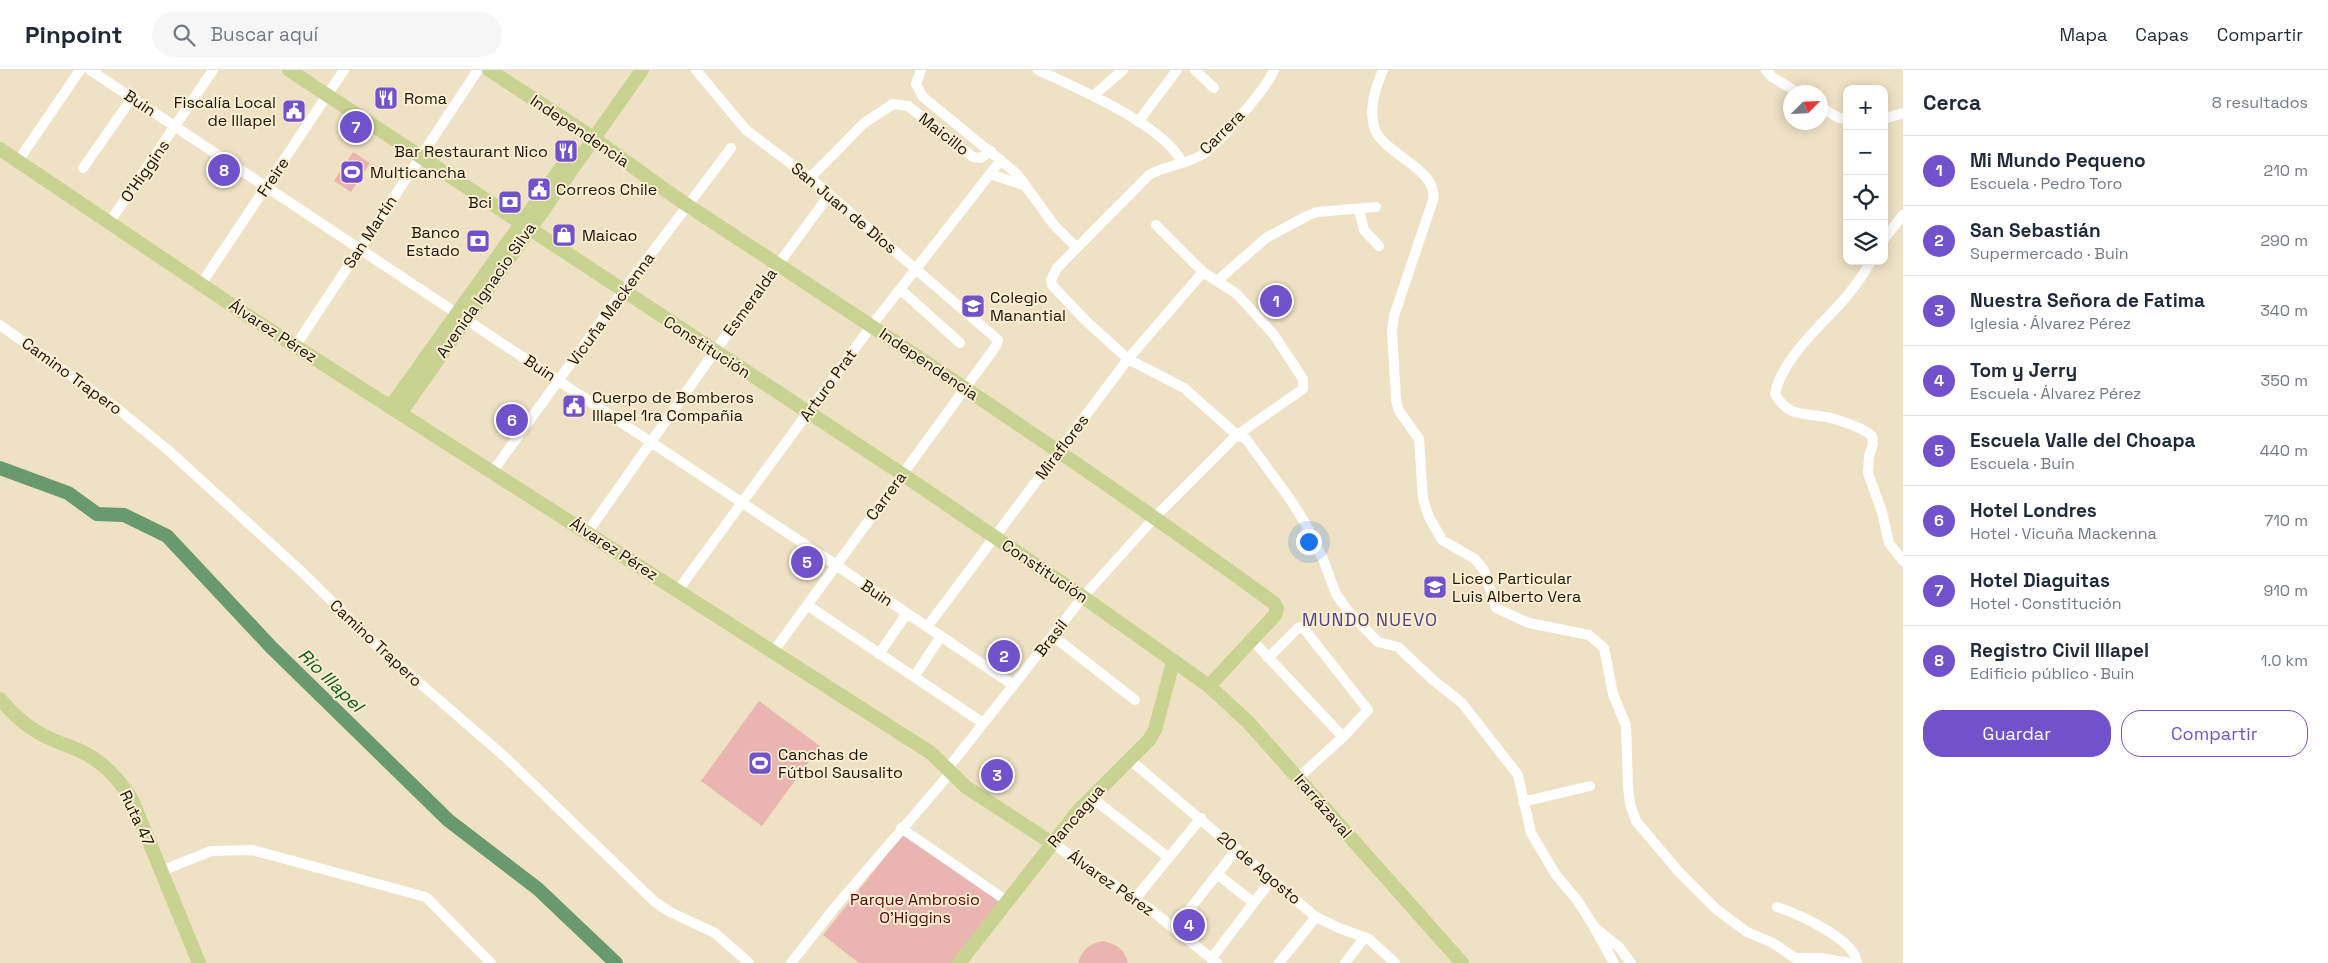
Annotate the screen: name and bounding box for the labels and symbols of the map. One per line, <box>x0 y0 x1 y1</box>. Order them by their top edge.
street label: Buin <box>120 85 160 121</box>
restaurant icon: Roma <box>373 85 399 111</box>
north arrow <box>1783 85 1828 130</box>
place label: Roma <box>404 88 447 109</box>
street label: Independencia <box>526 90 634 172</box>
place label: Fiscalía Local de Illapel <box>174 92 276 131</box>
public building icon: Fiscalía Local de Illapel <box>281 98 307 124</box>
street label: Carrera <box>1195 105 1249 159</box>
pin: 7 <box>340 108 372 146</box>
street label: Maicillo <box>915 108 973 160</box>
street label: O'Higgins <box>116 136 174 206</box>
restaurant icon: Bar Restaurant Nico <box>553 138 579 164</box>
place label: Bar Restaurant Nico <box>394 141 548 162</box>
pin: 8 <box>208 151 240 189</box>
street label: Freire <box>252 153 294 201</box>
street label: San Juan de Dios <box>787 158 901 258</box>
sports icon: Multicancha <box>339 159 365 185</box>
place label: Multicancha <box>370 162 466 183</box>
public building icon: Correos Chile <box>526 176 552 202</box>
place label: Correos Chile <box>556 179 657 200</box>
bank icon: Bci <box>497 189 523 215</box>
street label: San Martín <box>339 191 401 273</box>
place label: Bci <box>468 192 492 213</box>
street label: Avenida Ignacio Silva <box>431 218 541 362</box>
place label: Banco Estado <box>406 222 460 261</box>
shop icon: Maicao <box>551 222 577 248</box>
place label: Maicao <box>582 225 637 246</box>
bank icon: Banco Estado <box>465 228 491 254</box>
street label: Vicuña Mackenna <box>563 248 659 370</box>
street label: Esmeralda <box>718 264 782 340</box>
pin: 1 <box>1260 282 1292 320</box>
place label: Colegio Manantial <box>990 287 1066 326</box>
school or university icon: Colegio Manantial <box>960 293 986 319</box>
street label: Álvarez Pérez <box>225 295 321 367</box>
street label: Constitución <box>659 311 755 383</box>
street label: Independencia <box>875 323 983 405</box>
street label: Camino Trapero <box>18 332 126 420</box>
street label: Arturo Prat <box>795 345 861 425</box>
street label: Buin <box>520 350 560 386</box>
place label: Cuerpo de Bomberos Illapel 1ra Compañia <box>592 387 754 426</box>
public building icon: Cuerpo de Bomberos Illapel 1ra Compañia <box>561 393 587 419</box>
pin: 6 <box>496 401 528 439</box>
street label: Miraflores <box>1031 410 1093 484</box>
street label: Carrera <box>861 467 911 525</box>
street label: Álvarez Pérez <box>566 513 662 585</box>
your location <box>1296 529 1322 555</box>
street label: Constitución <box>998 534 1092 608</box>
pin: 5 <box>791 543 823 581</box>
place label: Liceo Particular Luis Alberto Vera <box>1452 568 1581 607</box>
school or university icon: Liceo Particular Luis Alberto Vera <box>1422 574 1448 600</box>
street label: Buin <box>857 575 897 611</box>
street label: Camino Trapero <box>325 595 427 691</box>
district label: MUNDO NUEVO <box>1302 608 1438 631</box>
street label: Brasil <box>1030 615 1072 661</box>
pin: 2 <box>988 637 1020 675</box>
water label: Río Illapel <box>294 643 370 718</box>
place label: Canchas de Fútbol Sausalito <box>778 744 903 783</box>
sports icon: Canchas de Fútbol Sausalito <box>747 750 773 776</box>
pin: 3 <box>981 756 1013 794</box>
street label: Irarrázaval <box>1289 770 1357 842</box>
street label: Rancagua <box>1043 780 1109 852</box>
street label: Ruta 47 <box>115 787 159 849</box>
street label: 20 de Agosto <box>1213 827 1305 909</box>
street label: Álvarez Pérez <box>1064 845 1158 921</box>
park label: Parque Ambrosio O'Higgins <box>850 889 980 928</box>
pin: 4 <box>1173 906 1205 944</box>

